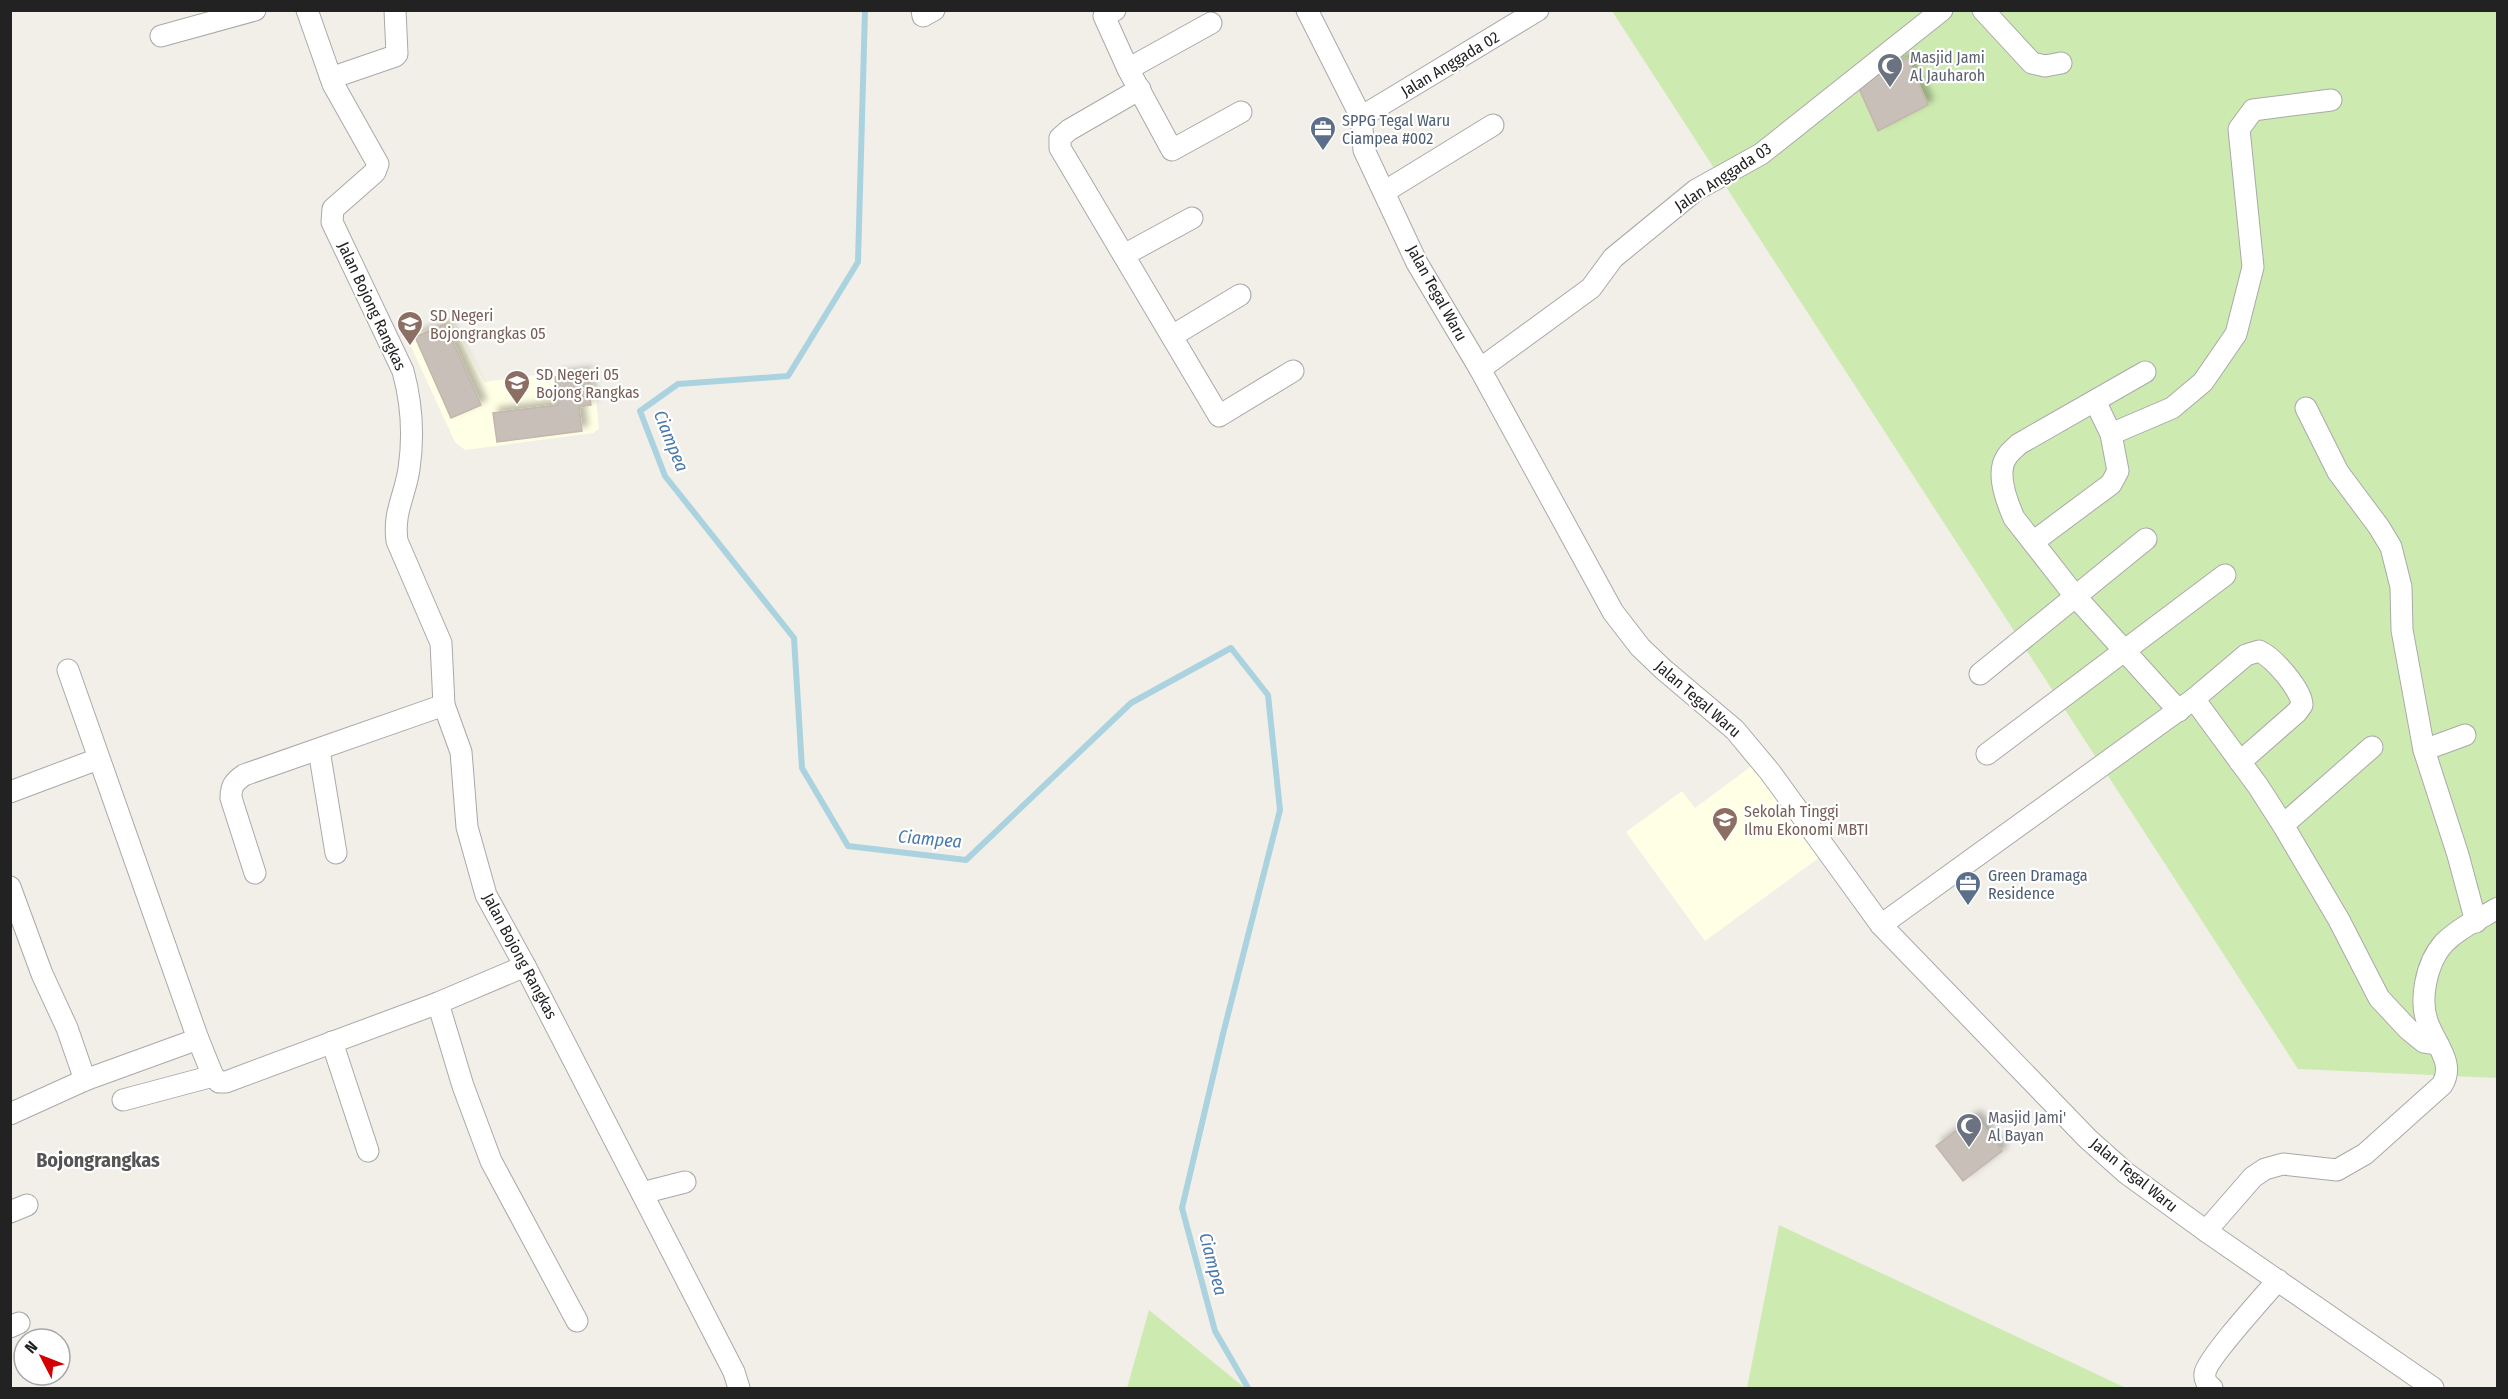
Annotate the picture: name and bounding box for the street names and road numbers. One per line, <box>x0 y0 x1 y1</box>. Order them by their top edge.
street label: Jalan Anggada 02 <box>1398 27 1502 101</box>
street label: Jalan Anggada 03 <box>1671 139 1775 215</box>
street label: Jalan Bojong Rangkas <box>334 239 410 373</box>
street label: Jalan Tegal Waru <box>1403 242 1471 344</box>
street label: Jalan Tegal Waru <box>1651 657 1745 741</box>
street label: Jalan Bojong Rangkas <box>479 890 561 1022</box>
street label: Jalan Tegal Waru <box>2087 1134 2181 1216</box>

